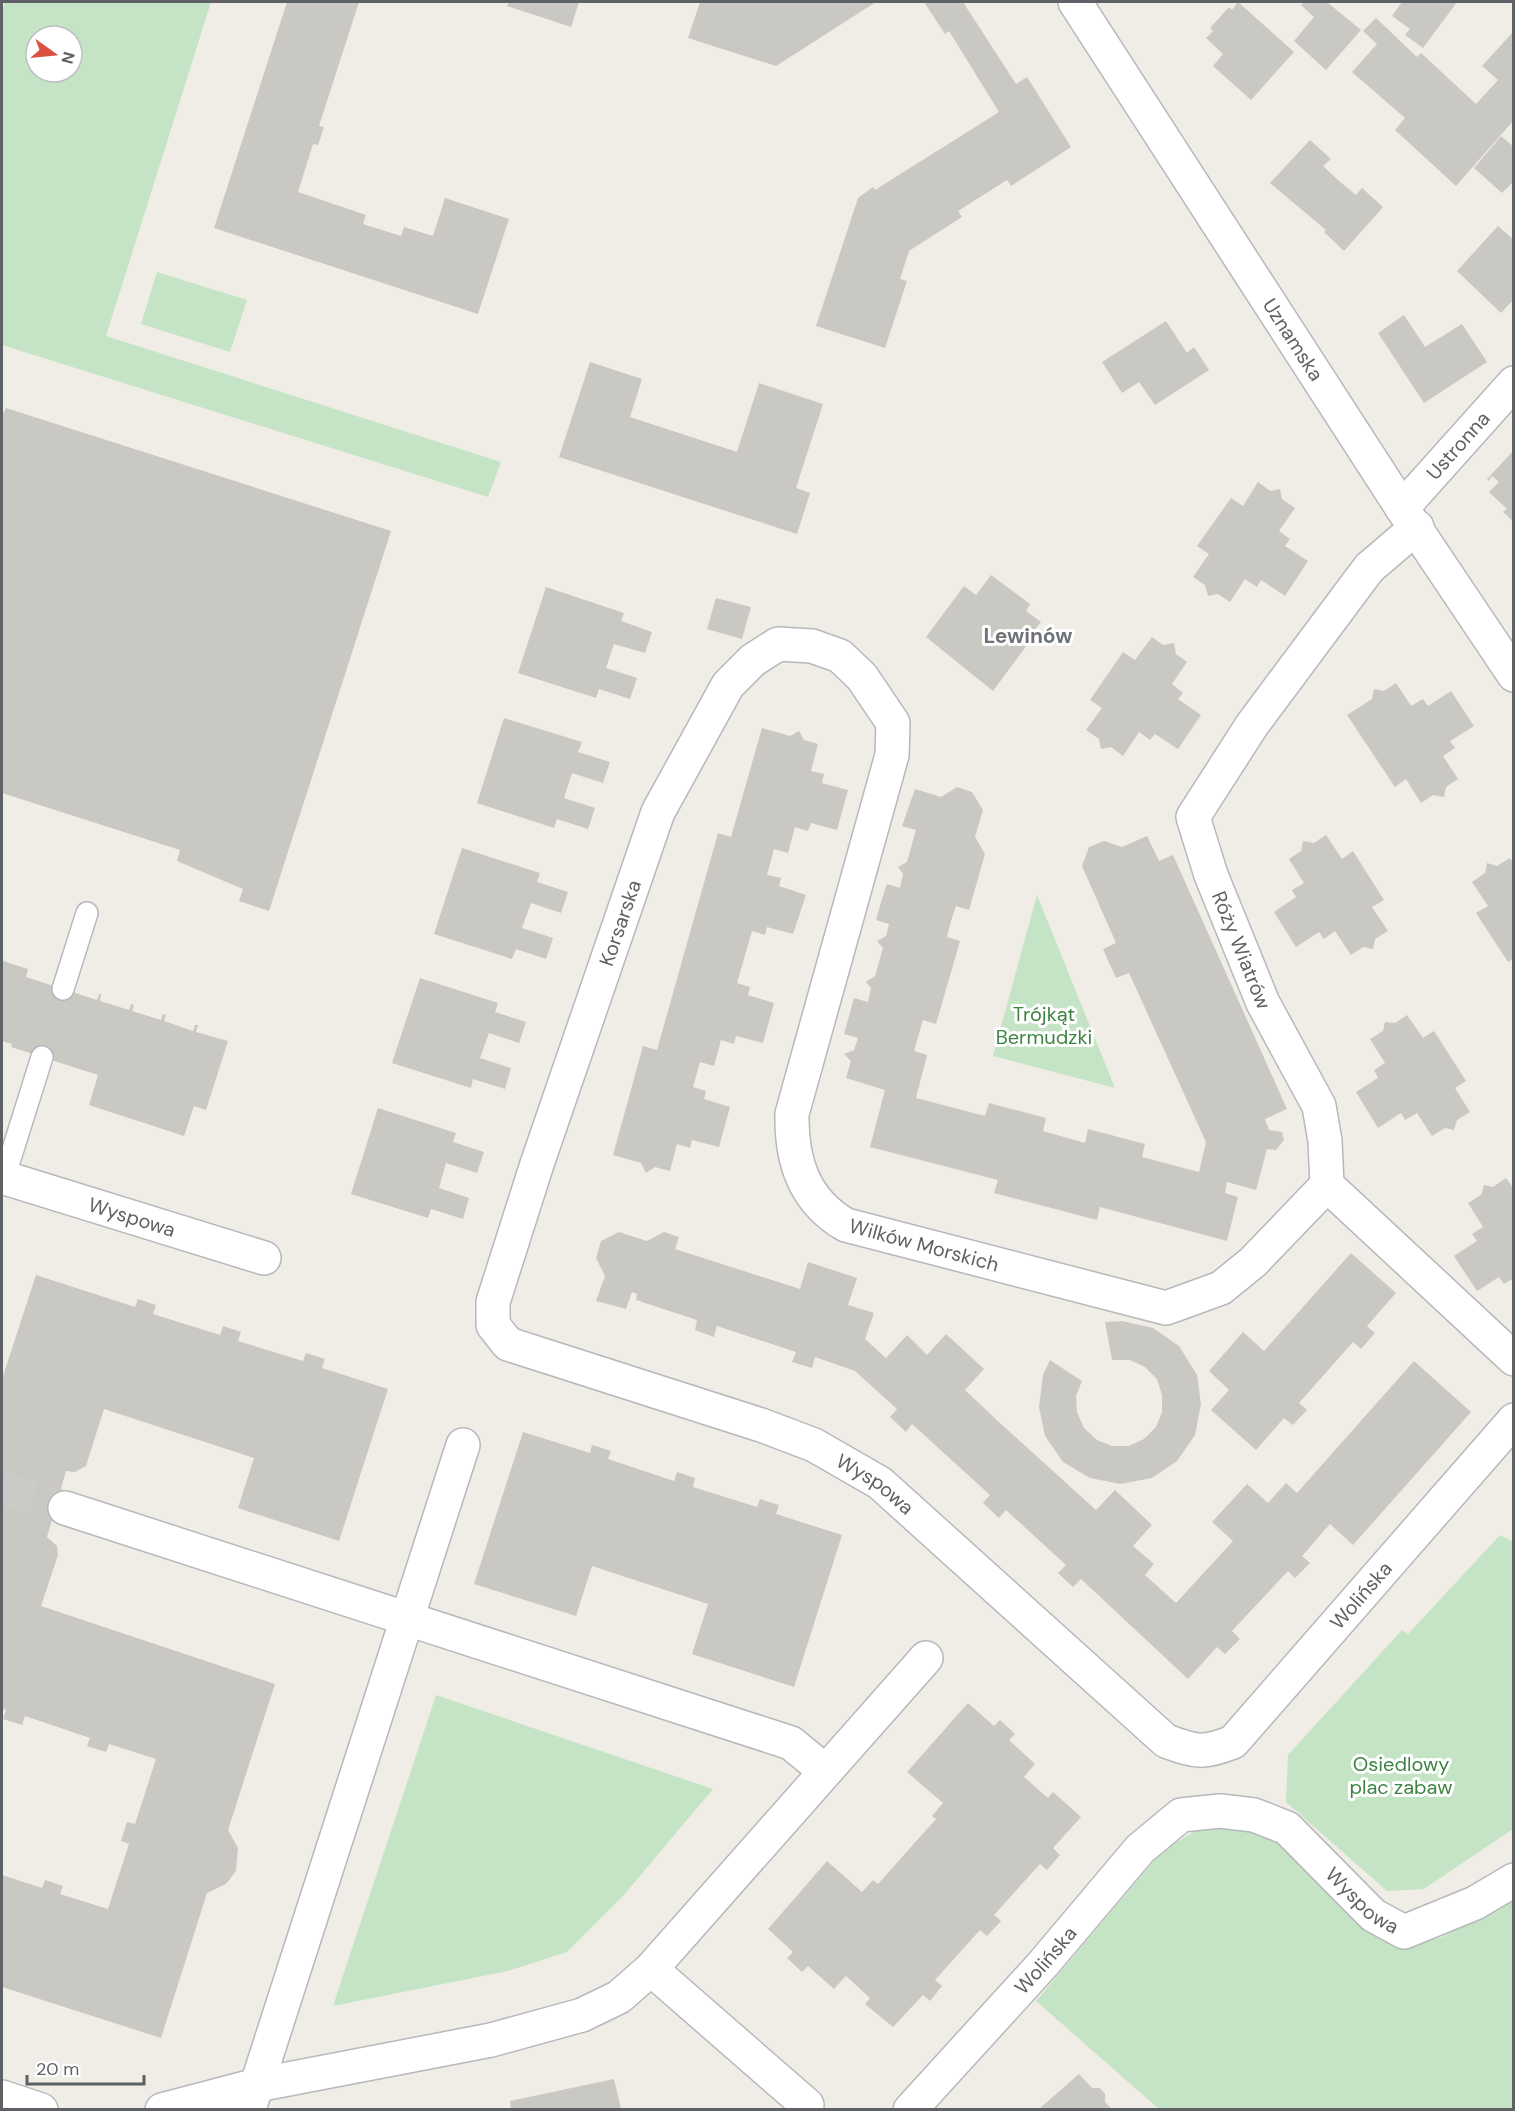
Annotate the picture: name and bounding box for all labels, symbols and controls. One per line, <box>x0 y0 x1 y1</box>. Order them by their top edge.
north arrow <box>24 24 84 84</box>
text: N <box>56 49 80 66</box>
street label: Uznamska <box>1257 293 1329 386</box>
street label: Ustronna <box>1421 406 1496 485</box>
district label: Lewinów <box>983 622 1073 650</box>
street label: Korsarska <box>593 876 647 970</box>
street label: Róży Wiatrów <box>1206 887 1277 1013</box>
park label: Trójkąt Bermudzki <box>996 1001 1092 1050</box>
street label: Wyspowa <box>85 1191 179 1243</box>
street label: Wilków Morskich <box>846 1213 1002 1277</box>
street label: Wyspowa <box>832 1448 919 1520</box>
street label: Wolińska <box>1324 1556 1398 1635</box>
park label: Osiedlowy plac zabaw <box>1349 1751 1453 1800</box>
street label: Wyspowa <box>1320 1862 1403 1940</box>
street label: Wolińska <box>1009 1921 1082 2000</box>
scale bar <box>27 2048 144 2086</box>
text: 20 m <box>36 2057 79 2081</box>

